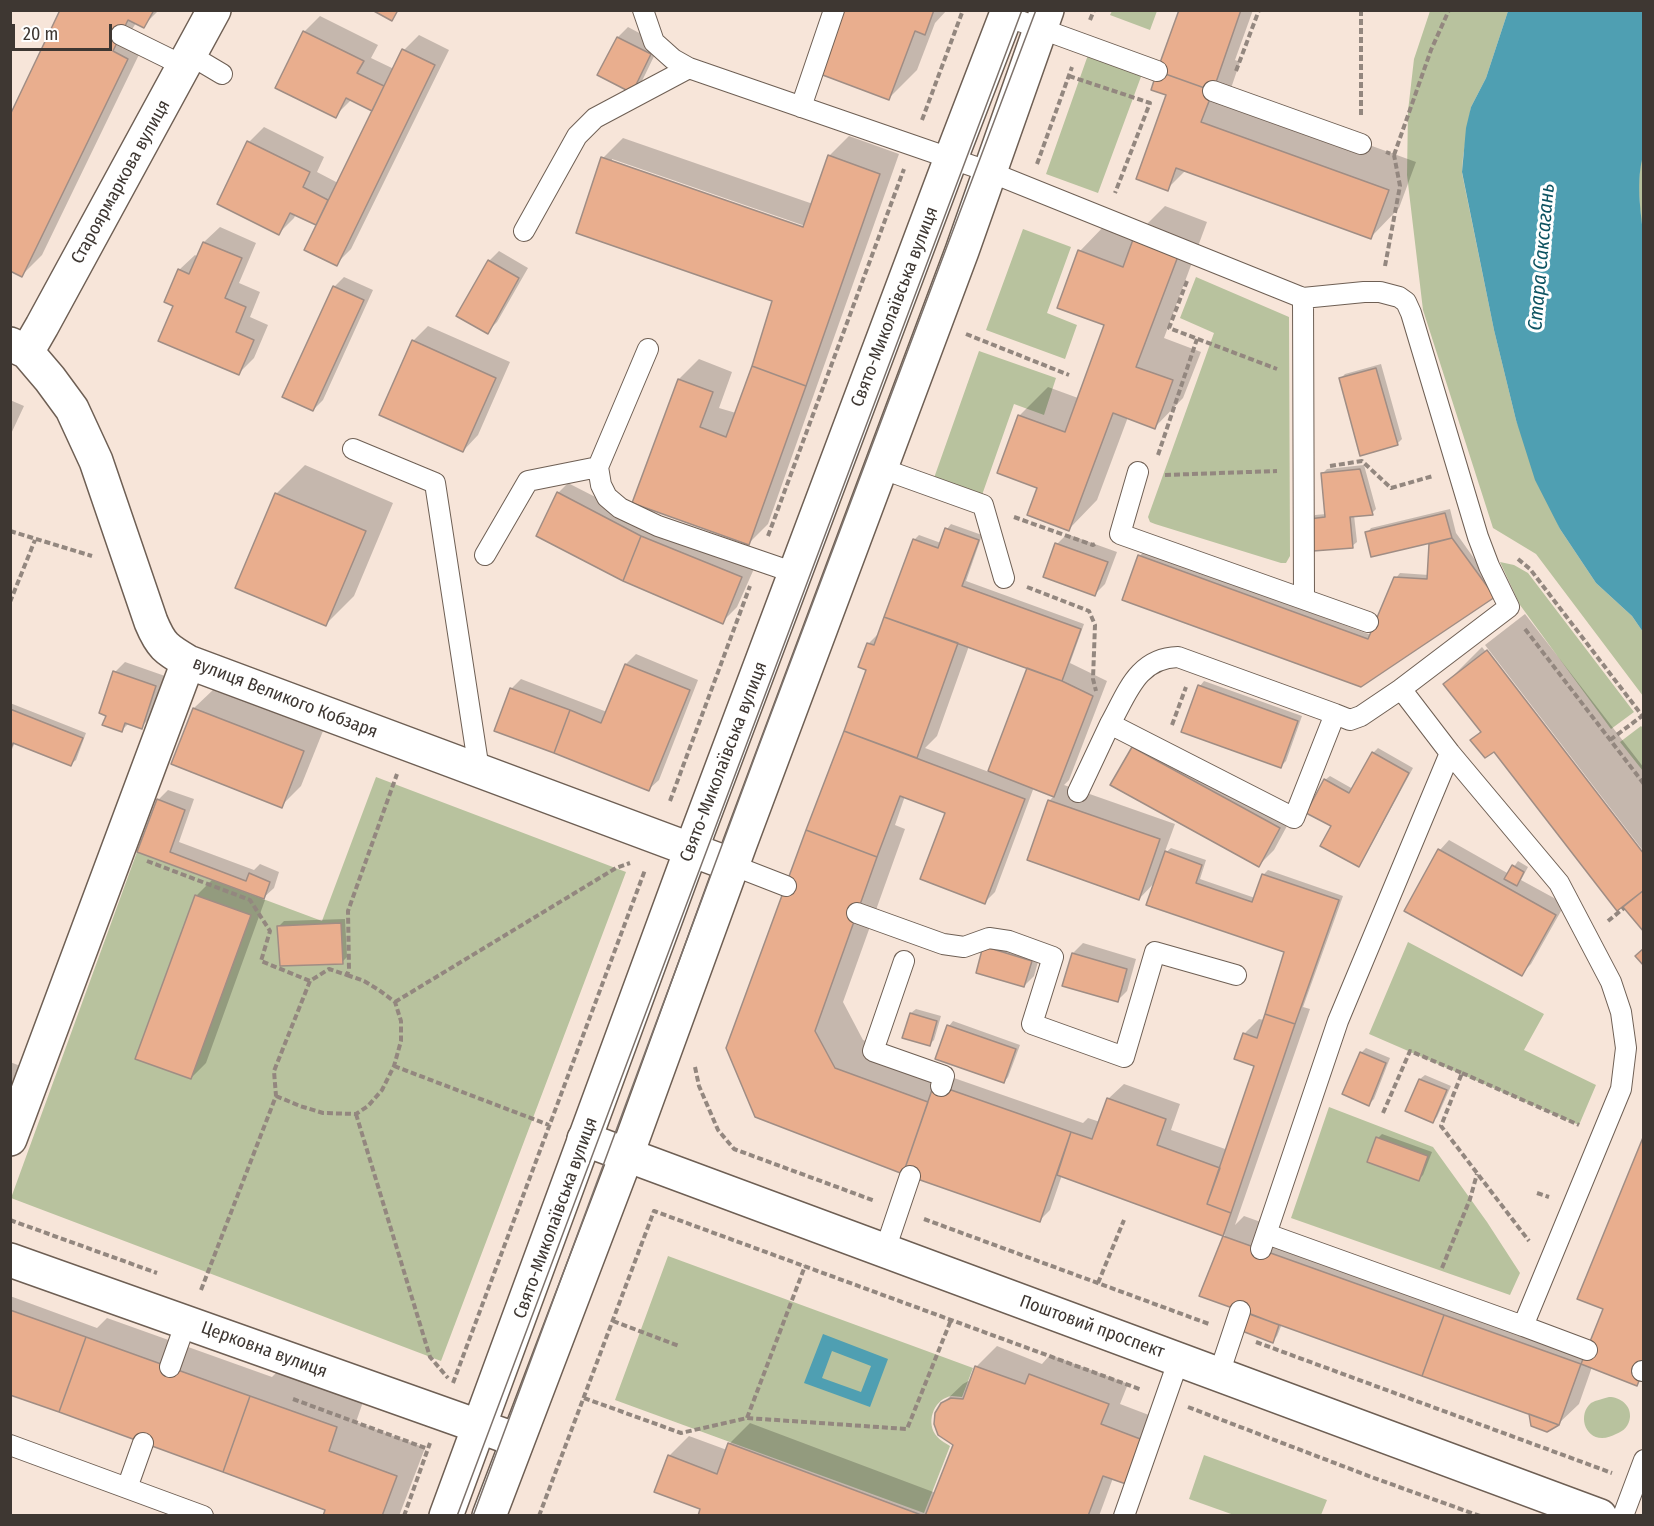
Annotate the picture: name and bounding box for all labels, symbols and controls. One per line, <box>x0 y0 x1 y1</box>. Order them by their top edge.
scale bar <box>15 12 116 50</box>
text: 20 m <box>23 23 58 45</box>
street label: Староярмаркова вулиця <box>67 96 175 268</box>
water label: Стара Саксагань <box>1524 182 1560 332</box>
street label: Свято-Миколаївська вулиця <box>847 204 943 410</box>
street label: вулиця Великого Кобзаря <box>189 653 381 743</box>
street label: Свято-Миколаївська вулиця <box>676 659 772 865</box>
street label: Свято-Миколаївська вулиця <box>509 1114 603 1322</box>
street label: Поштовий проспект <box>1017 1291 1167 1363</box>
street label: Церковна вулиця <box>198 1317 330 1383</box>

